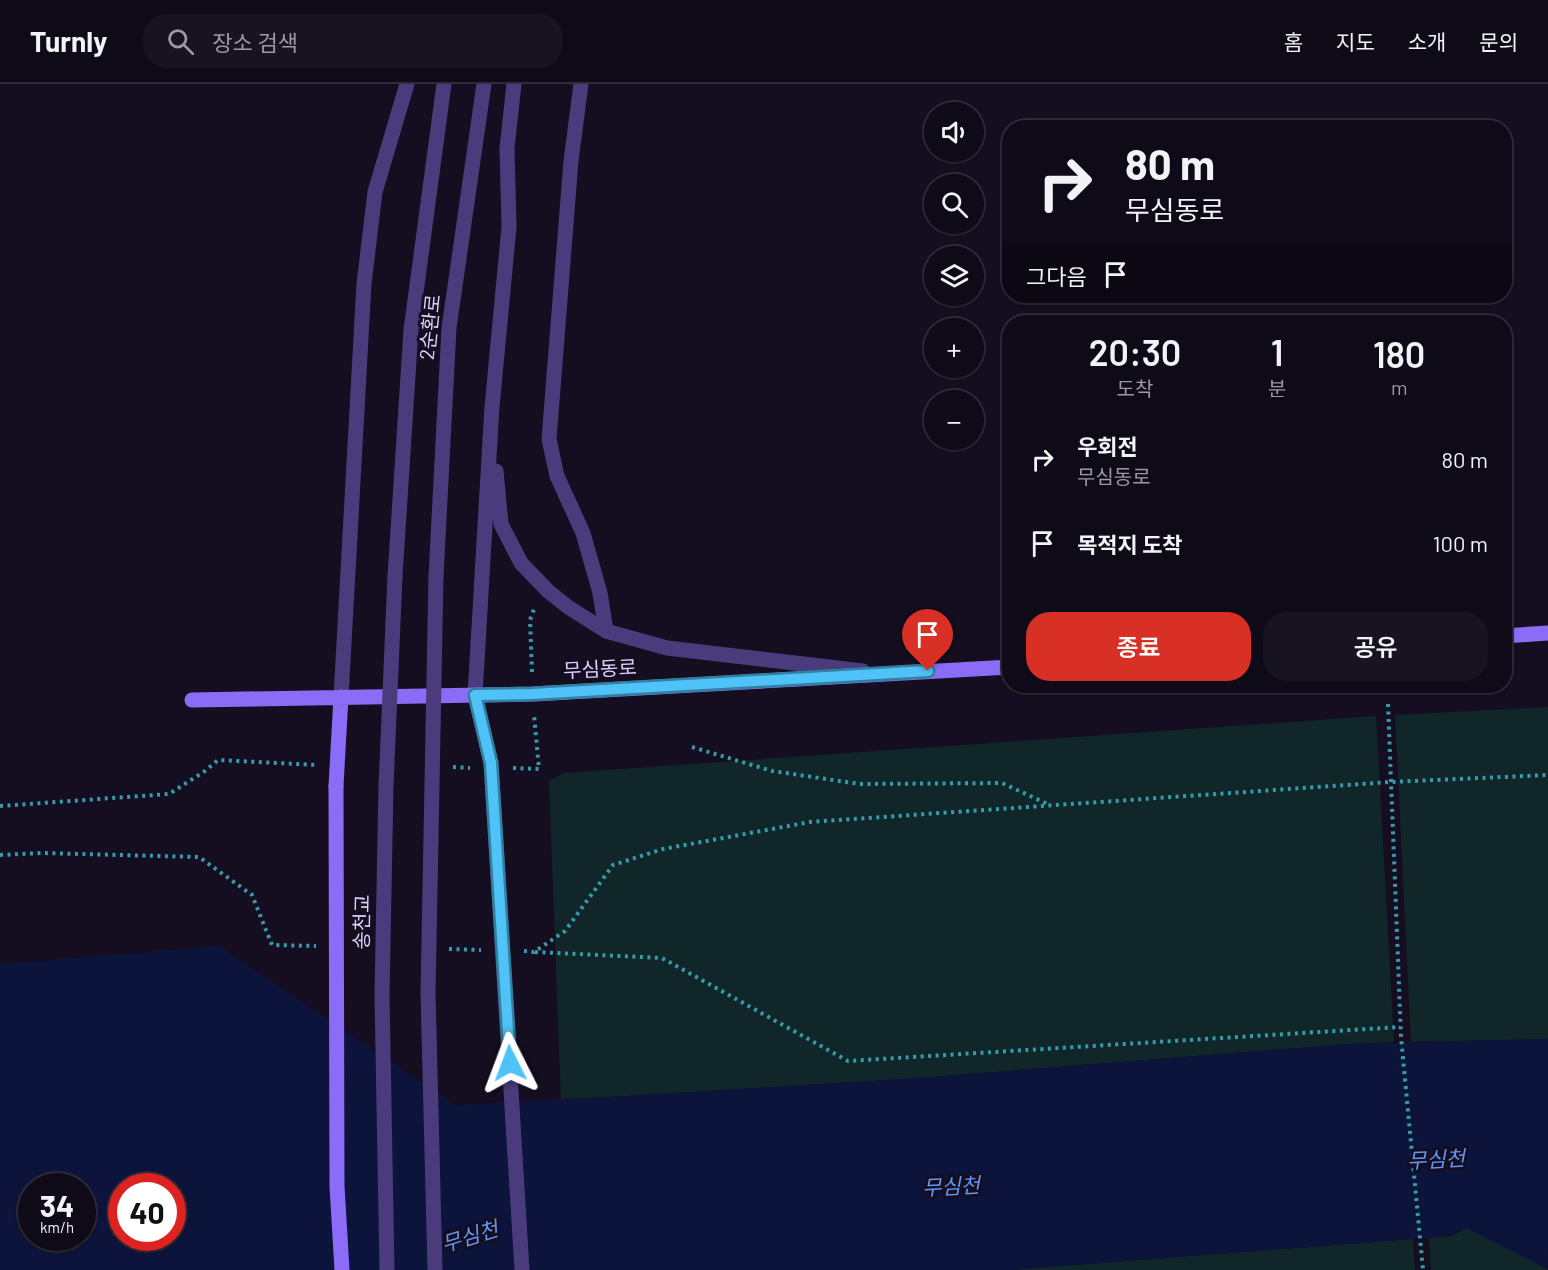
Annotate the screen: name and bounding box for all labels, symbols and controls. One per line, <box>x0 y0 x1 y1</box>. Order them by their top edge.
search box <box>143 14 563 68</box>
text: Turnly <box>30 24 107 58</box>
icon: search <box>164 25 197 58</box>
text: 장소 검색 <box>212 29 298 55</box>
text: 홈 <box>1284 29 1303 54</box>
text: 지도 <box>1336 29 1375 54</box>
text: 소개 <box>1408 29 1446 54</box>
text: 문의 <box>1479 29 1518 54</box>
map controls <box>924 102 984 450</box>
button: sound <box>924 102 984 162</box>
text: 80 m <box>1125 138 1215 188</box>
icon: right <box>1026 144 1104 222</box>
button: search <box>924 174 984 234</box>
text: 무심동로 <box>1125 193 1224 225</box>
button: layers <box>924 246 984 306</box>
icon: arrive <box>1099 258 1132 291</box>
text: 그다음 <box>1026 263 1087 289</box>
street label: 2순환로 <box>414 293 444 361</box>
button: + <box>924 318 984 378</box>
text: 20:30 <box>1089 330 1181 373</box>
text: 1 <box>1271 330 1283 373</box>
text: 180 <box>1373 332 1425 375</box>
text: m <box>1391 375 1407 399</box>
text: 도착 <box>1117 376 1153 400</box>
text: 분 <box>1268 376 1286 400</box>
button: − <box>924 390 984 450</box>
text: 우회전 <box>1077 433 1138 459</box>
icon: right <box>1026 443 1059 476</box>
text: 80 m <box>1442 446 1488 472</box>
text: 무심동로 <box>1077 464 1151 488</box>
icon: arrive <box>1026 527 1059 560</box>
text: 100 m <box>1433 530 1488 556</box>
text: 목적지 도착 <box>1077 531 1183 557</box>
pin <box>902 609 953 671</box>
button: 종료 <box>1026 612 1251 681</box>
button: 공유 <box>1263 612 1488 681</box>
icon: arrive <box>911 618 944 651</box>
street label: 무심동로 <box>563 654 637 682</box>
street label: 송천교 <box>349 894 373 950</box>
position arrow <box>478 1031 542 1095</box>
water label: 무심천 <box>1406 1144 1468 1173</box>
water label: 무심천 <box>921 1171 983 1200</box>
speed limit sign: 40 <box>108 1173 186 1251</box>
text: 34 <box>40 1187 74 1223</box>
water label: 무심천 <box>438 1214 503 1256</box>
text: km/h <box>40 1218 74 1236</box>

